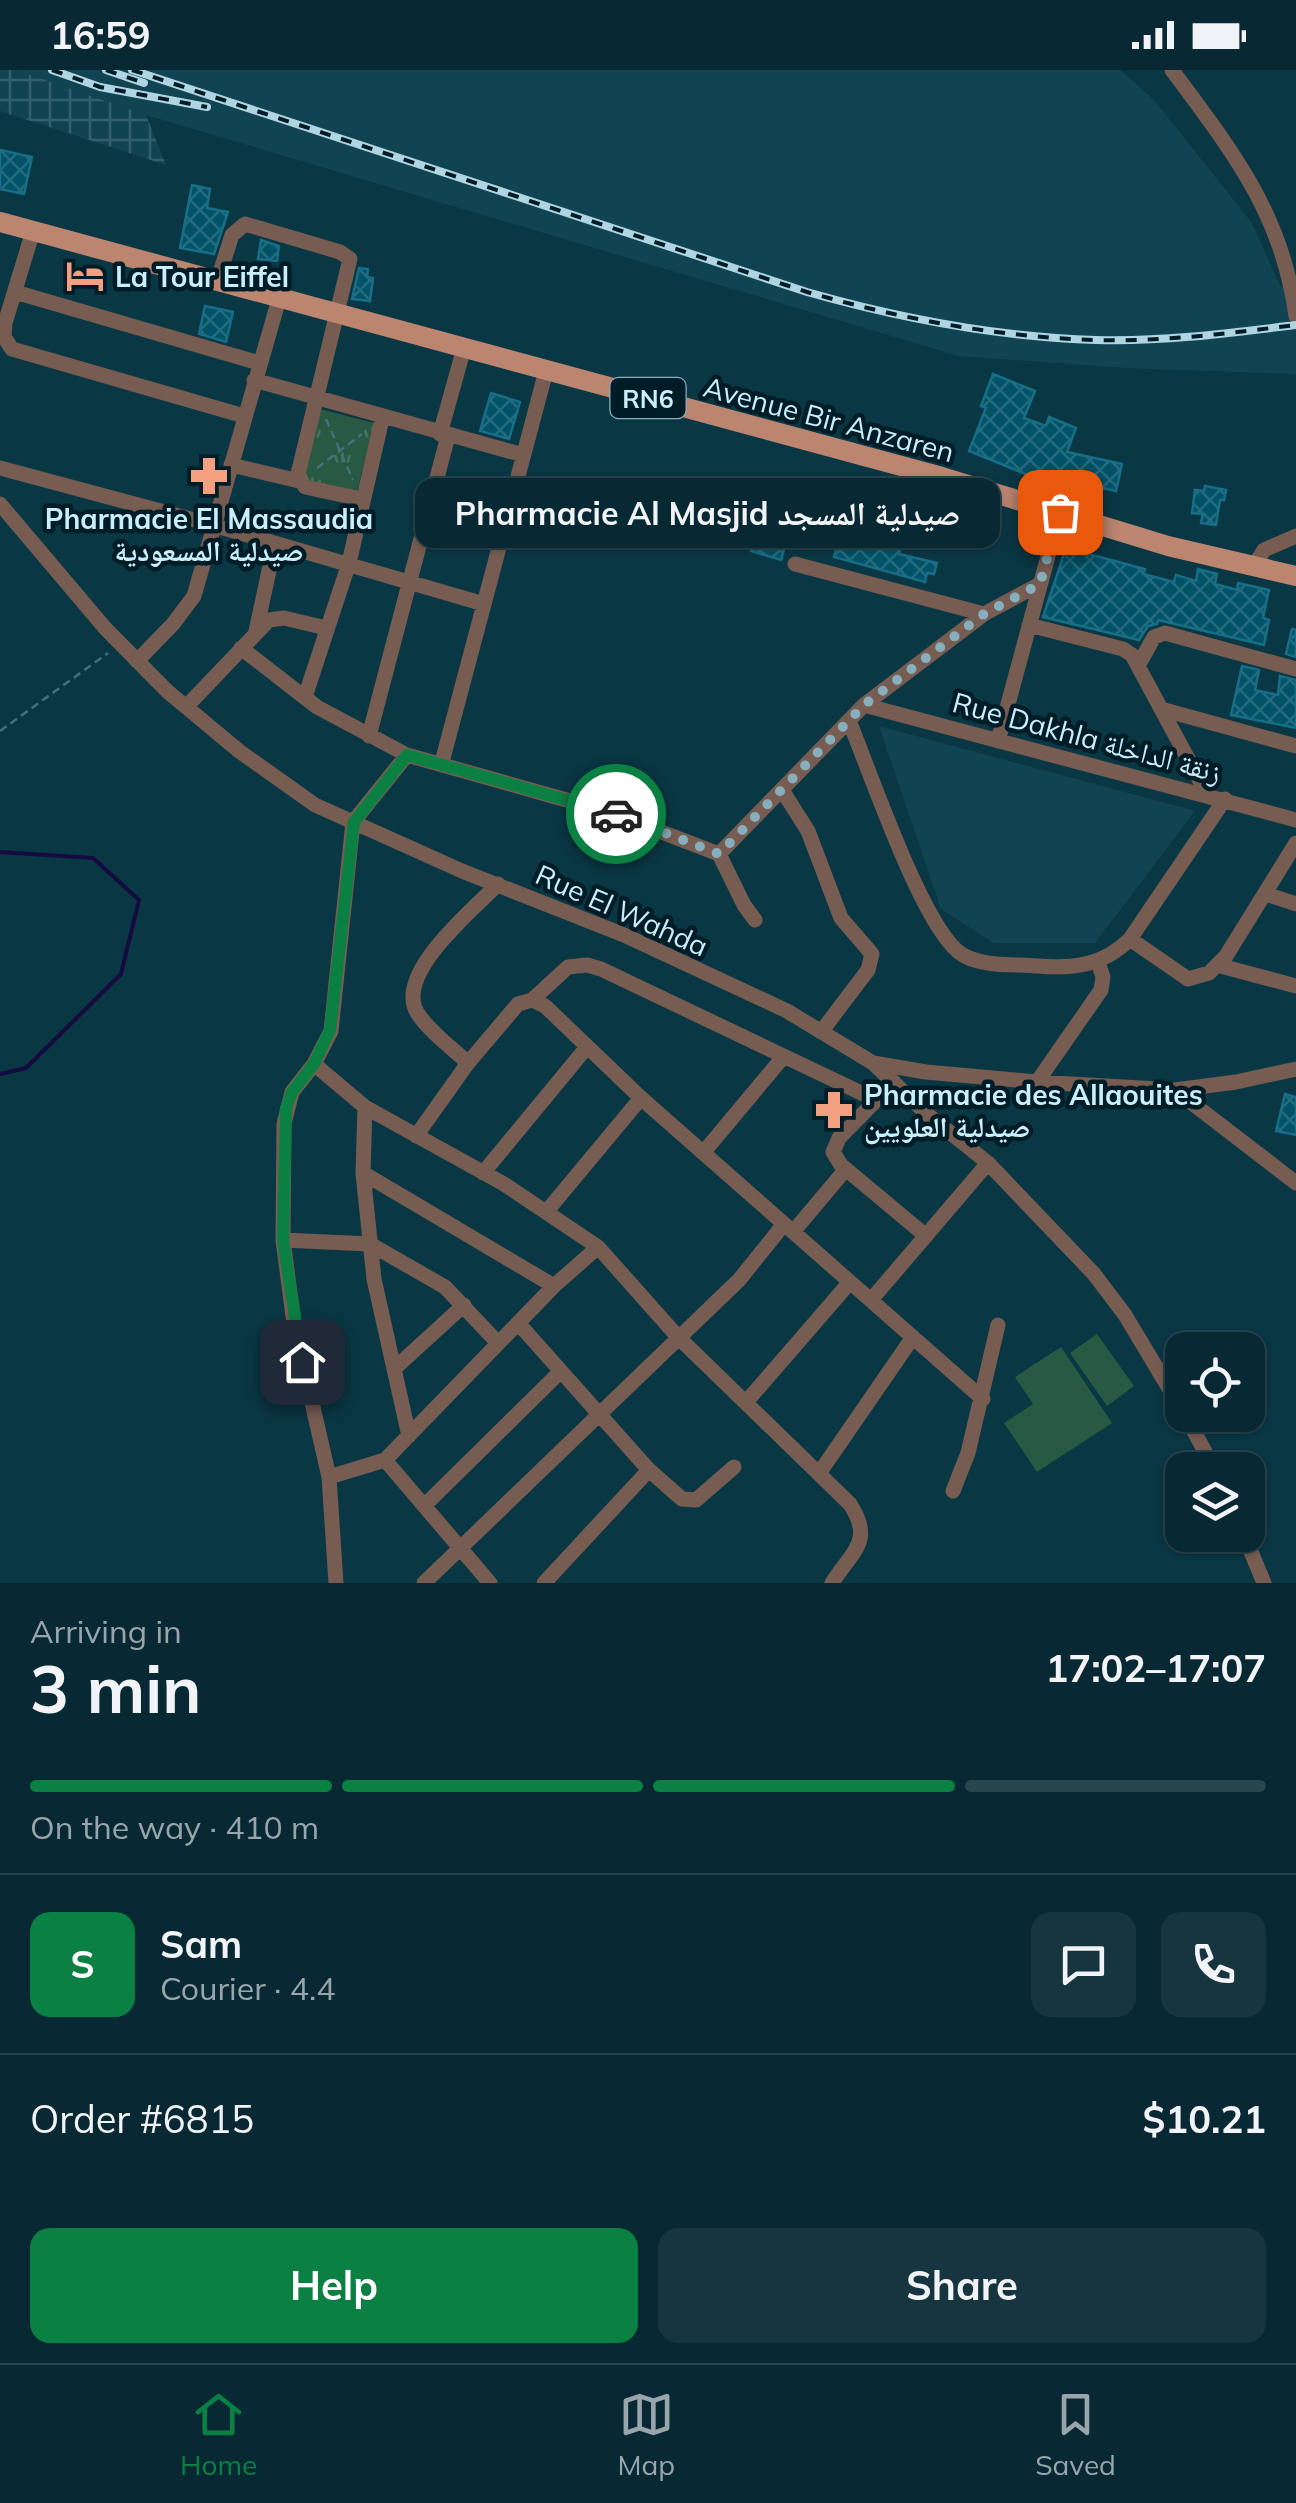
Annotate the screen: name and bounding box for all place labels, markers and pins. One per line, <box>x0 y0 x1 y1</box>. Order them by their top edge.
hotel icon: La Tour Eiffel <box>64 255 106 297</box>
place label: La Tour Eiffel <box>115 259 289 294</box>
pharmacy icon: Pharmacie El Massaudia صيدلية المسعودية <box>188 455 230 497</box>
pin <box>1018 470 1103 555</box>
callout: Pharmacie Al Masjid صيدلية المسجد <box>415 477 1000 547</box>
place label: Pharmacie El Massaudia صيدلية المسعودية <box>45 501 373 568</box>
place label: Pharmacie des Allaouites صيدلية العلويين <box>864 1077 1203 1145</box>
pharmacy icon: Pharmacie des Allaouites صيدلية العلويين <box>813 1089 855 1131</box>
pin <box>260 1320 345 1405</box>

